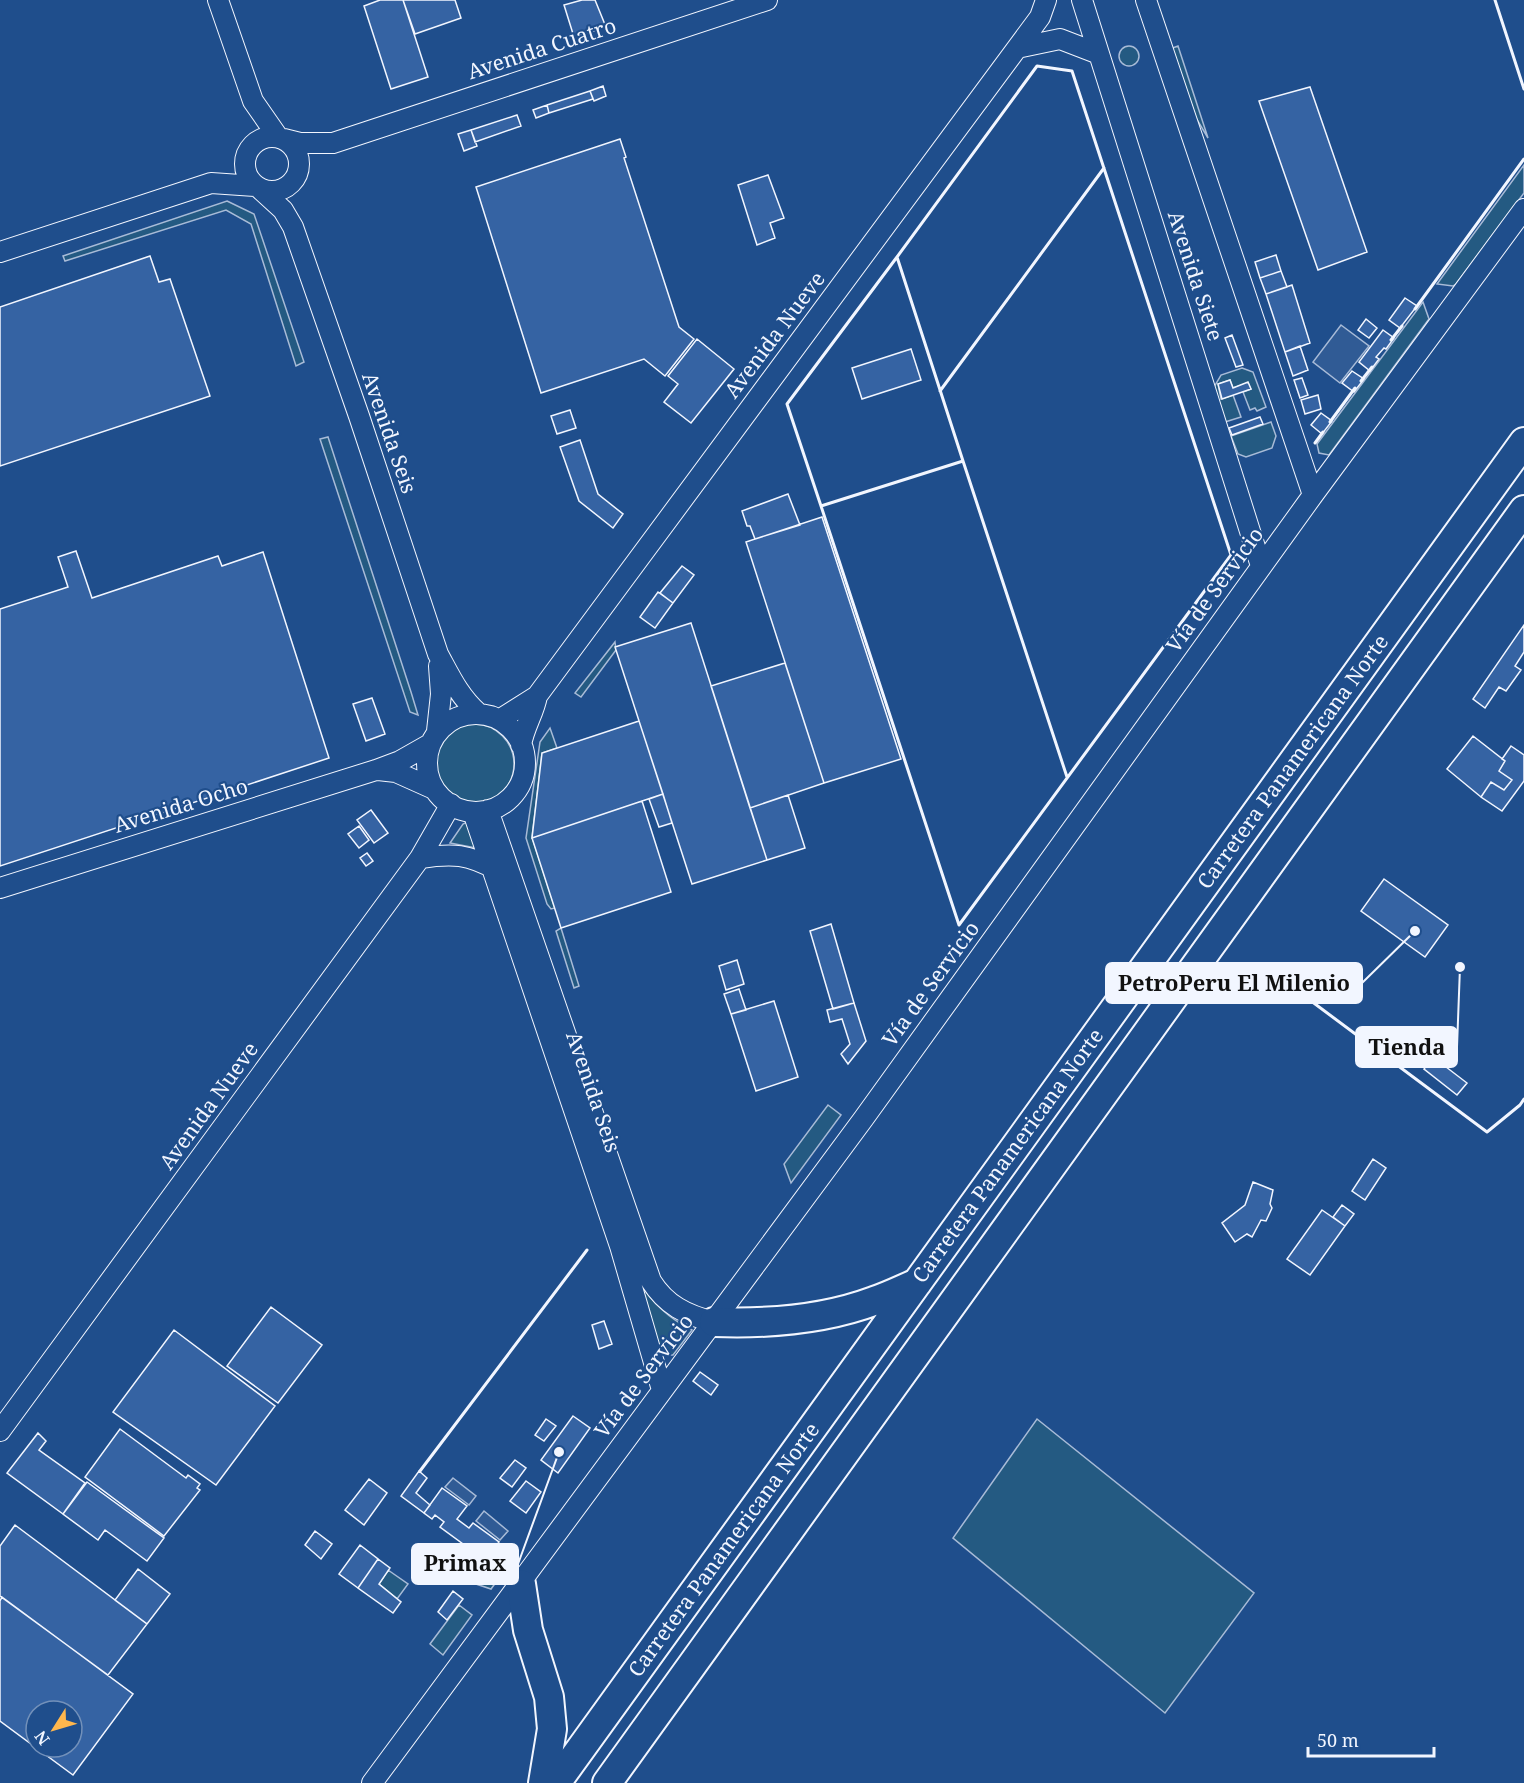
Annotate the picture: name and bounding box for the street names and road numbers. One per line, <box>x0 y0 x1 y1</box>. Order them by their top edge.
street label: Avenida Cuatro <box>464 11 620 85</box>
street label: Avenida Siete <box>1162 207 1230 344</box>
street label: Avenida Nueve <box>717 266 831 403</box>
street label: Avenida Seis <box>356 368 424 497</box>
street label: Vía de Servicio <box>1159 521 1269 658</box>
street label: Carretera Panamericana Norte <box>1190 628 1394 894</box>
street label: Avenida Ocho <box>110 771 251 839</box>
street label: Vía de Servicio <box>875 915 985 1052</box>
street label: Carretera Panamericana Norte <box>905 1022 1109 1288</box>
street label: Avenida Seis <box>560 1027 628 1156</box>
street label: Avenida Nueve <box>152 1036 264 1175</box>
street label: Vía de Servicio <box>587 1308 699 1443</box>
street label: Carretera Panamericana Norte <box>621 1416 825 1682</box>

